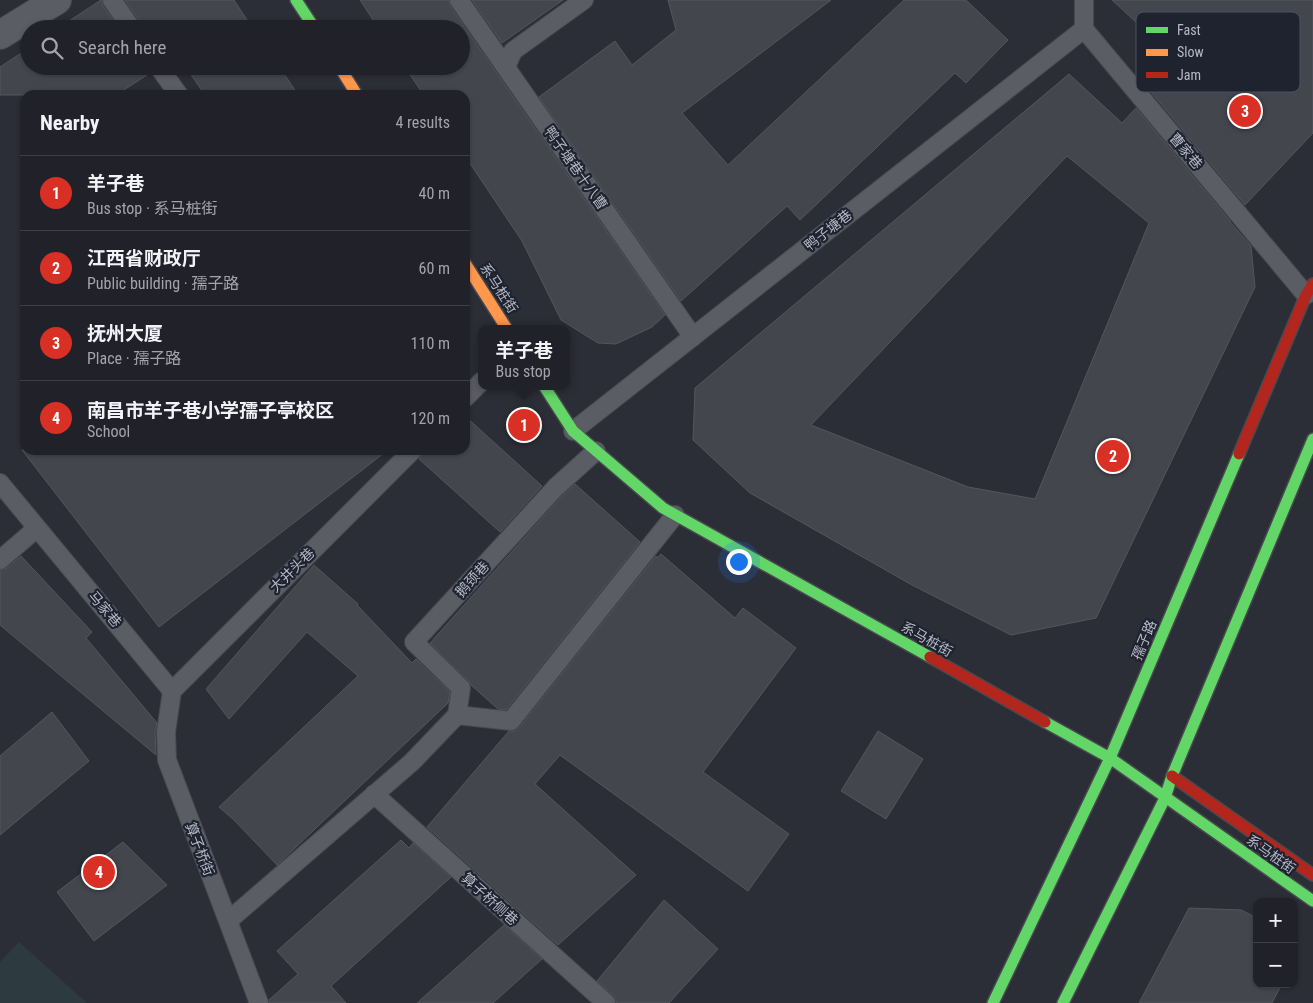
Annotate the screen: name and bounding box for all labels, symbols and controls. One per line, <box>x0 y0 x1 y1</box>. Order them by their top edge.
legend <box>1136 12 1300 92</box>
search box <box>20 20 470 75</box>
text: Fast <box>1177 22 1201 38</box>
icon: search <box>38 34 66 62</box>
text: Search here <box>78 36 166 59</box>
text: Slow <box>1177 44 1204 60</box>
text: Jam <box>1177 67 1201 83</box>
pin: 3 <box>1229 92 1261 130</box>
text: Nearby <box>40 111 99 135</box>
text: 4 results <box>395 113 450 132</box>
street label: 鸭子塘巷十八曹 <box>541 123 611 213</box>
street label: 曹家巷 <box>1166 130 1206 172</box>
text: 羊子巷 <box>87 172 144 195</box>
text: 1 <box>52 184 60 203</box>
text: 40 m <box>418 184 450 203</box>
text: Bus stop · 系马桩街 <box>87 199 217 218</box>
street label: 鸭子塘巷 <box>801 206 855 254</box>
text: 江西省财政厅 <box>87 247 201 270</box>
text: 2 <box>52 259 60 278</box>
text: 60 m <box>418 259 450 278</box>
street label: 系马桩街 <box>477 260 521 316</box>
text: Public building · 孺子路 <box>87 274 239 293</box>
text: 抚州大厦 <box>87 322 163 345</box>
popup <box>478 325 570 390</box>
text: 3 <box>52 334 60 353</box>
text: 110 m <box>411 334 450 353</box>
text: 羊子巷 <box>495 339 553 362</box>
text: Place · 孺子路 <box>87 349 181 368</box>
text: Bus stop <box>495 362 551 381</box>
text: 南昌市羊子巷小学孺子亭校区 <box>87 399 334 422</box>
pin: 1 <box>508 406 540 444</box>
text: 4 <box>52 409 60 428</box>
text: 120 m <box>411 409 450 428</box>
text: School <box>87 422 130 441</box>
pin: 2 <box>1097 437 1129 475</box>
street label: 大井头巷 <box>267 545 317 595</box>
your location <box>726 549 752 575</box>
street label: 鹅颈巷 <box>452 558 492 600</box>
street label: 马家巷 <box>85 588 125 630</box>
street label: 系马桩街 <box>899 618 955 660</box>
street label: 孺子路 <box>1128 618 1160 662</box>
street label: 算子桥街 <box>182 820 218 878</box>
street label: 系马桩街 <box>1243 831 1299 877</box>
pin: 4 <box>83 853 115 891</box>
street label: 算子桥侧巷 <box>459 870 521 928</box>
map controls <box>1253 898 1298 988</box>
button: + <box>1253 898 1298 943</box>
button: − <box>1253 943 1298 988</box>

